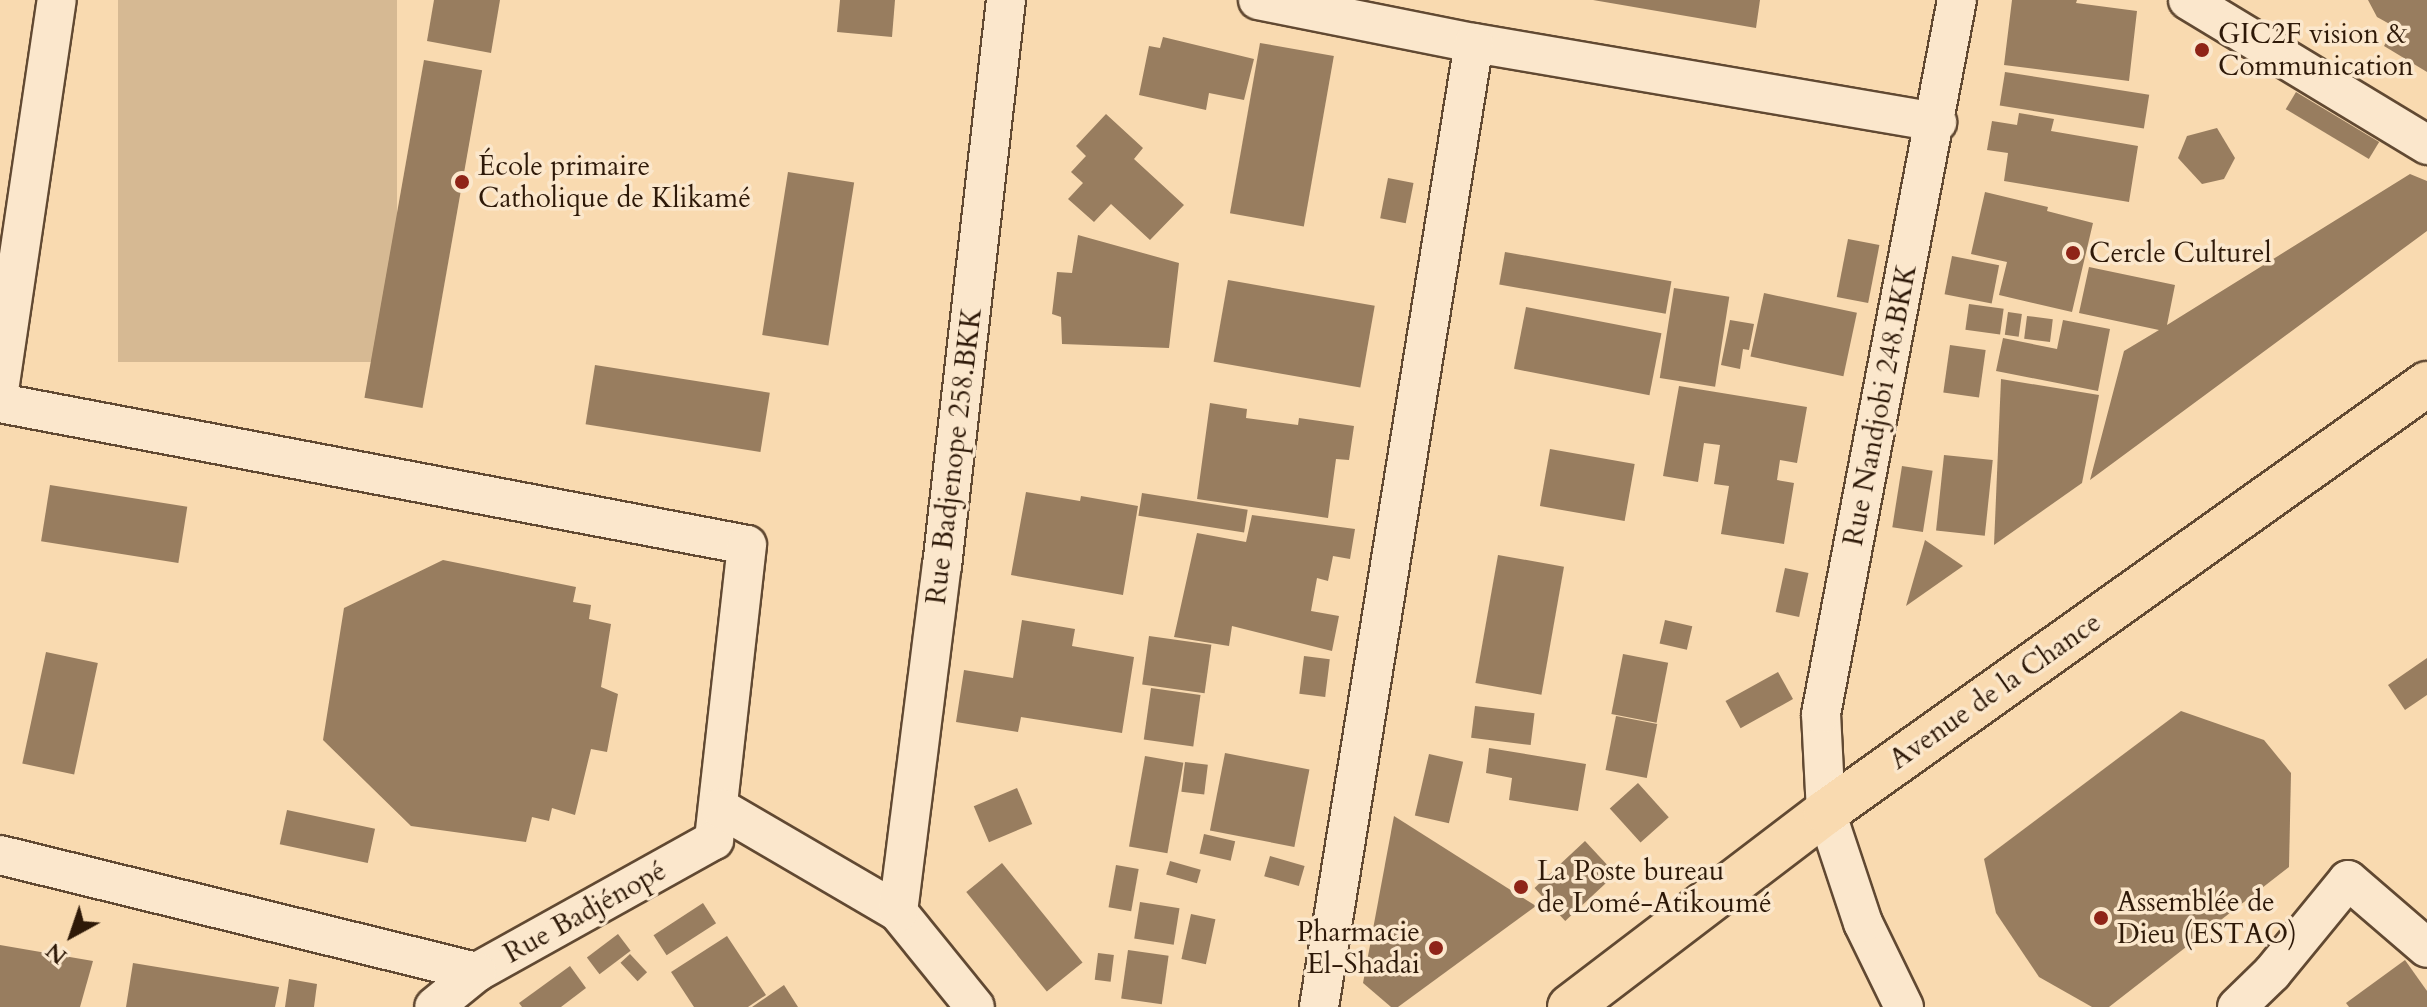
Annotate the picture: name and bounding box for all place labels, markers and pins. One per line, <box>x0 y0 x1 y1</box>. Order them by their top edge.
place label: GIC2F vision & Communication <box>2218 17 2414 83</box>
marker: GIC2F vision & Communication <box>2193 41 2211 59</box>
place label: École primaire Catholique de Klikamé <box>478 149 751 215</box>
marker: École primaire Catholique de Klikamé <box>453 173 471 191</box>
place label: Cercle Culturel <box>2089 236 2272 270</box>
marker: Cercle Culturel <box>2064 244 2082 262</box>
place label: La Poste bureau de Lomé-Atikoumé <box>1537 854 1772 920</box>
marker: La Poste bureau de Lomé-Atikoumé <box>1512 878 1530 896</box>
place label: Assemblée de Dieu (ESTAO) <box>2117 885 2297 951</box>
marker: Assemblée de Dieu (ESTAO) <box>2092 909 2110 927</box>
place label: Pharmacie El-Shadai <box>1297 915 1420 981</box>
marker: Pharmacie El-Shadai <box>1427 939 1445 957</box>

